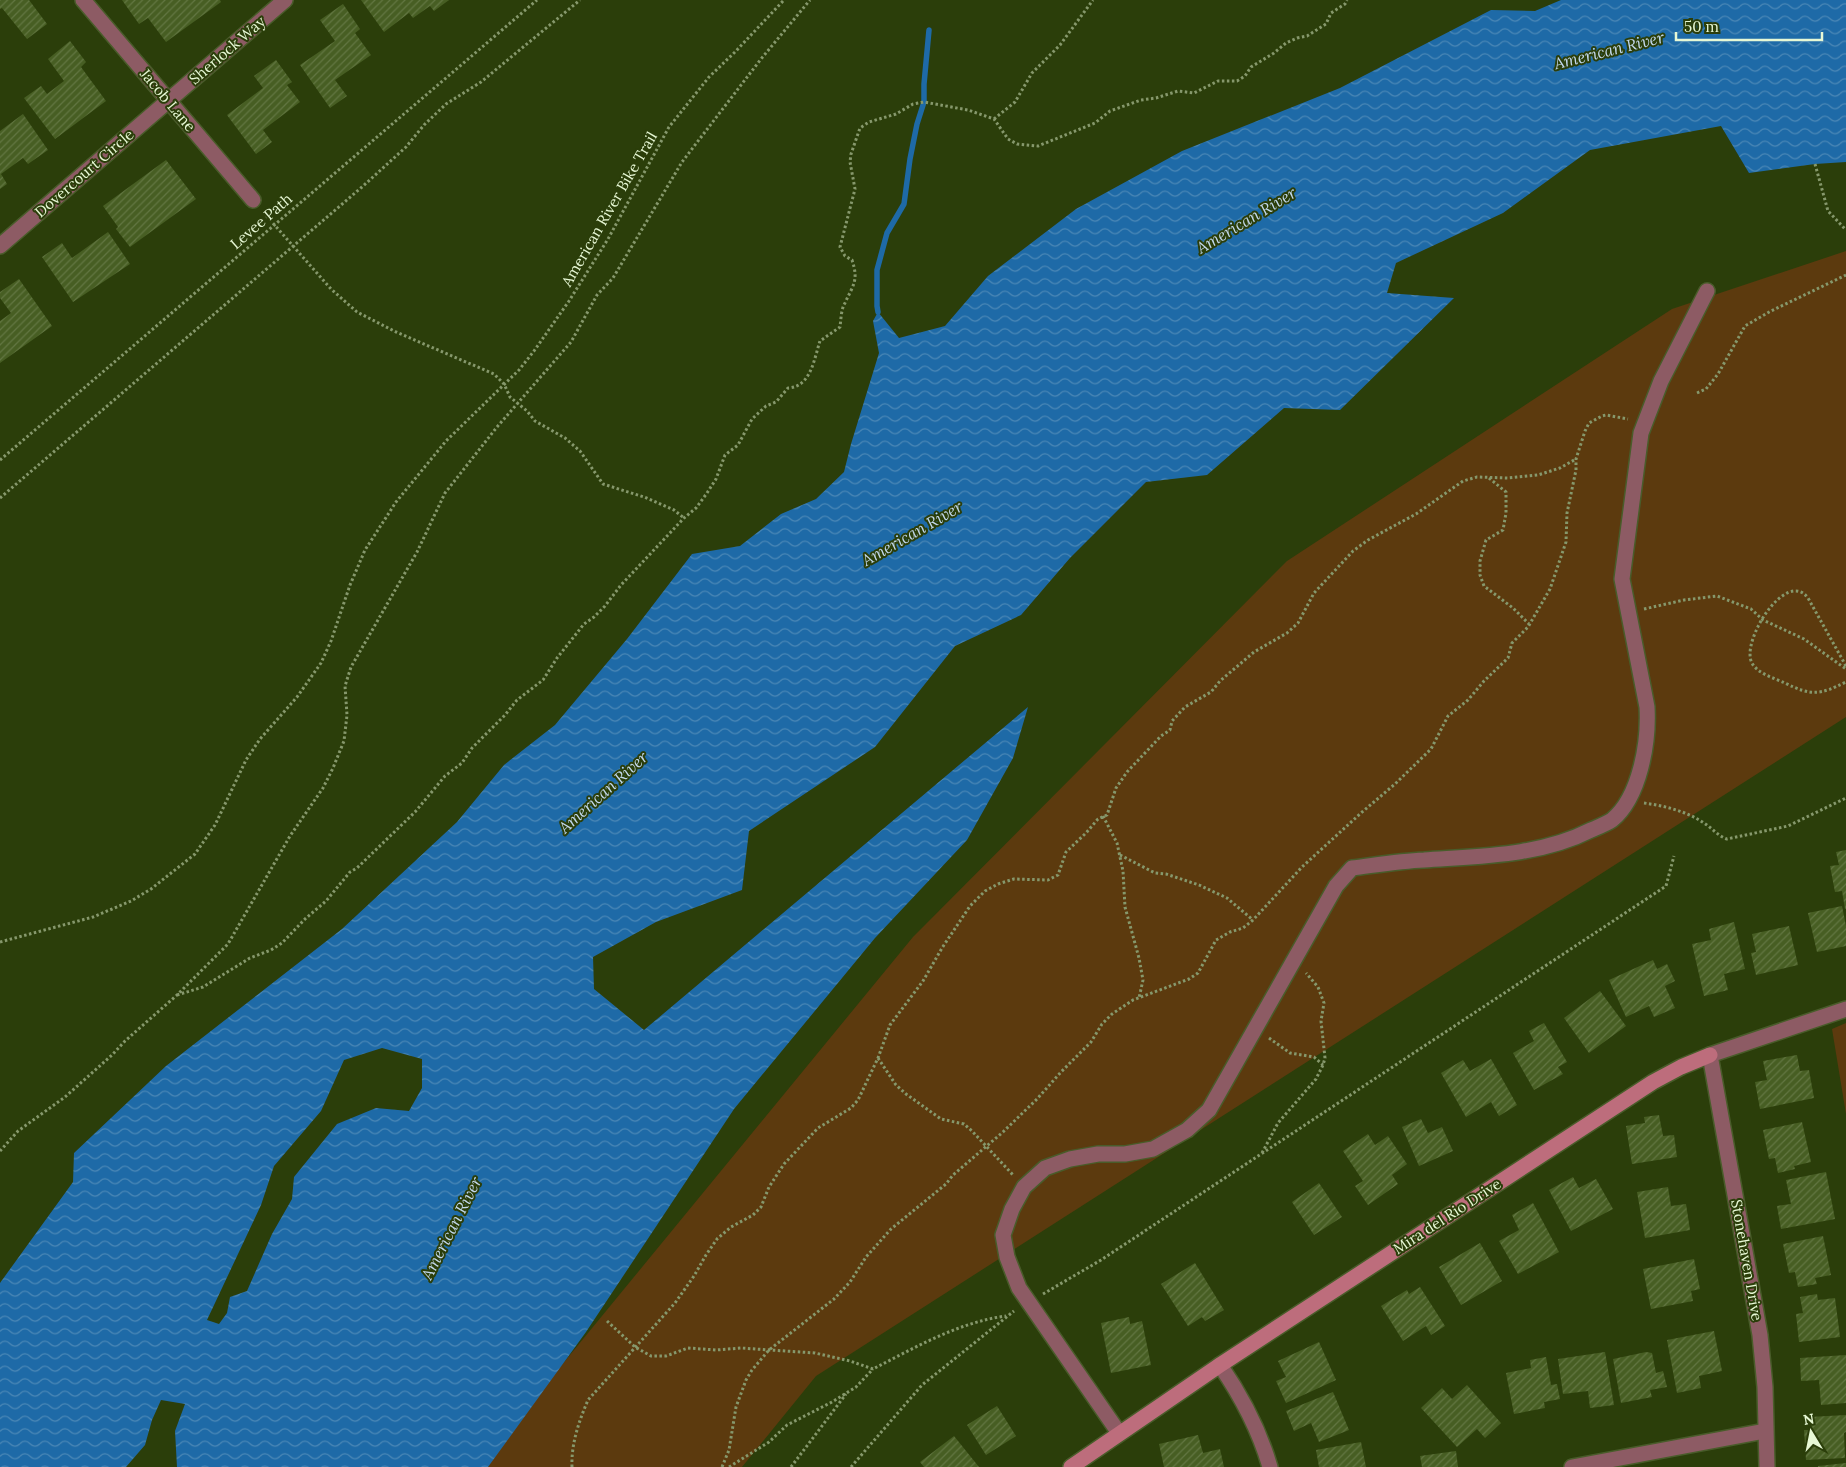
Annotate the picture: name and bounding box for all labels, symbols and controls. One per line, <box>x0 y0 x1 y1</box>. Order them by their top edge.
scale bar <box>1676 10 1822 42</box>
street label: Sherlock Way <box>185 12 269 88</box>
text: 50 m <box>1684 17 1719 36</box>
water label: American River <box>1551 26 1667 74</box>
street label: Jacob Lane <box>136 64 200 135</box>
street label: Dovercourt Circle <box>31 125 137 221</box>
street label: American River Bike Trail <box>556 128 661 291</box>
water label: American River <box>1192 182 1300 258</box>
street label: Levee Path <box>226 189 296 253</box>
water label: American River <box>857 496 967 570</box>
water label: American River <box>554 746 652 838</box>
water label: American River <box>416 1172 486 1284</box>
street label: Mira del Rio Drive <box>1389 1174 1505 1258</box>
street label: Stonehaven Drive <box>1727 1198 1767 1322</box>
north arrow <box>1786 1407 1836 1457</box>
text: N <box>1802 1409 1816 1429</box>

